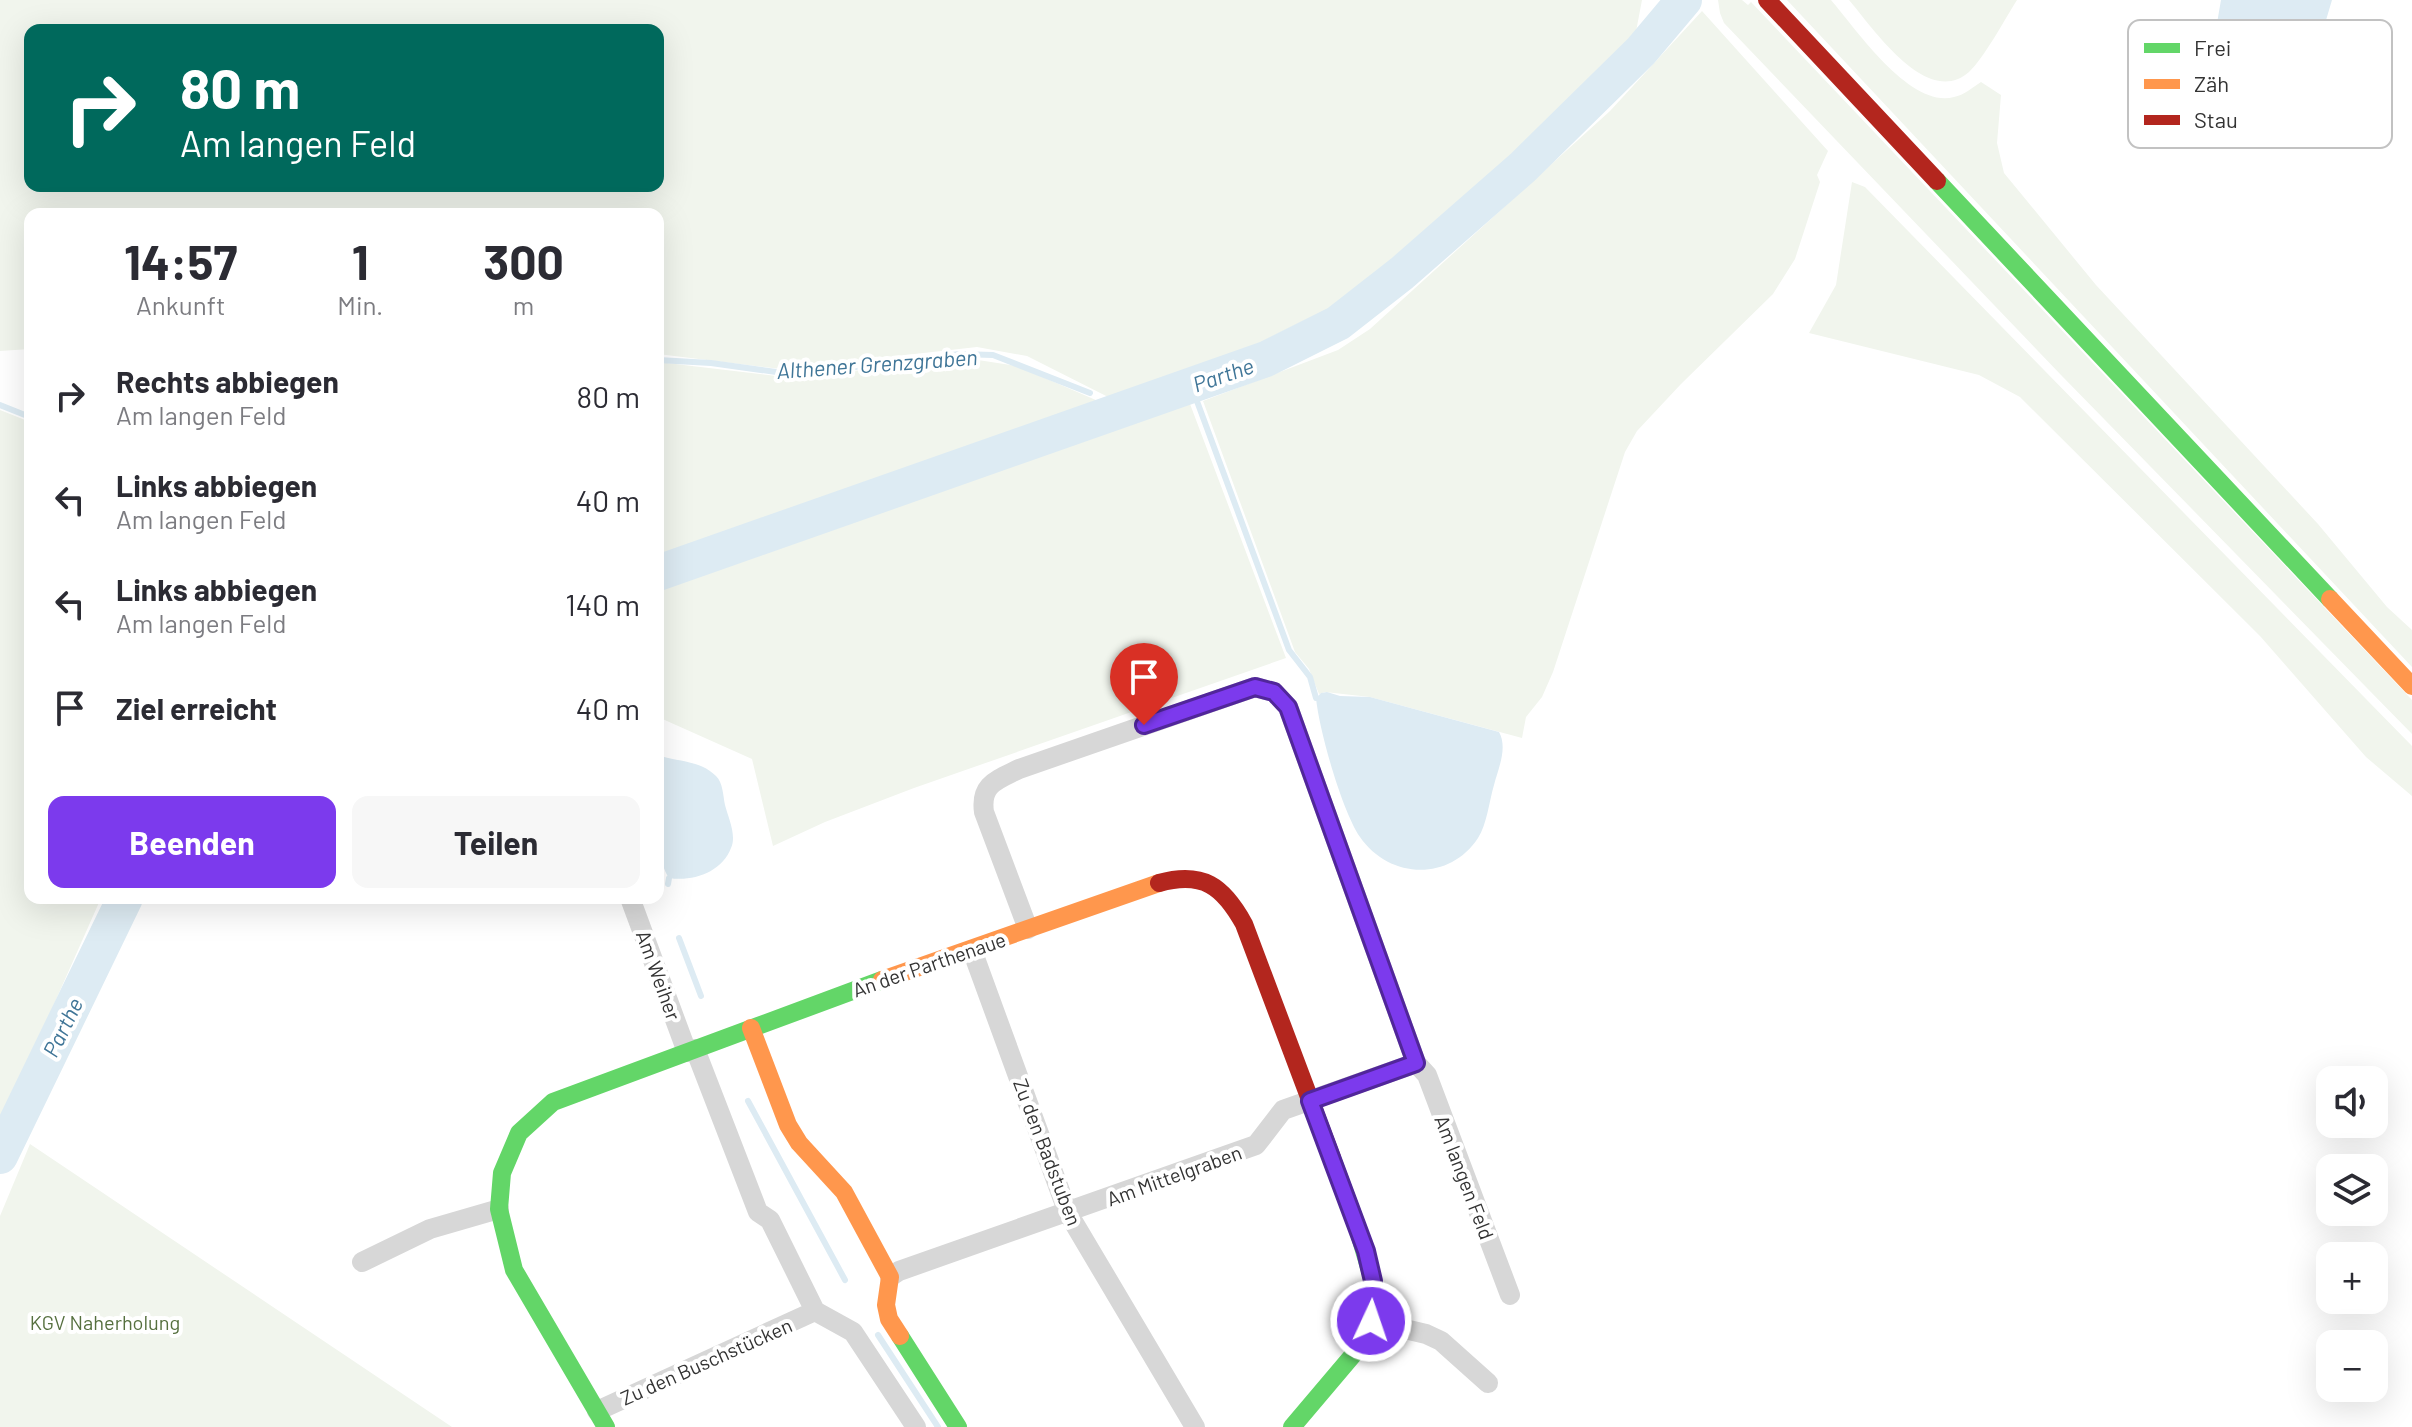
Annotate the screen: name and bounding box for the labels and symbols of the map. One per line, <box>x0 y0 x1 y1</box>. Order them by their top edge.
legend <box>2128 20 2392 148</box>
text: Frei <box>2194 34 2231 60</box>
text: Zäh <box>2194 70 2229 96</box>
text: Stau <box>2194 106 2238 132</box>
water label: Althener Grenzgraben <box>776 343 978 383</box>
water label: Parthe <box>1189 352 1257 396</box>
pin <box>1110 643 1178 725</box>
street label: Am Weiher <box>632 927 686 1023</box>
street label: An der Parthenaue <box>849 927 1009 1001</box>
water label: Parthe <box>37 993 87 1061</box>
street label: Zu den Badstuben <box>1009 1075 1087 1229</box>
street label: Am langen Feld <box>1430 1111 1500 1243</box>
street label: Am Mittelgraben <box>1103 1139 1245 1211</box>
position arrow <box>1329 1279 1413 1363</box>
park label: KGV Naherholung <box>30 1310 180 1334</box>
street label: Zu den Buschstücken <box>617 1312 795 1410</box>

